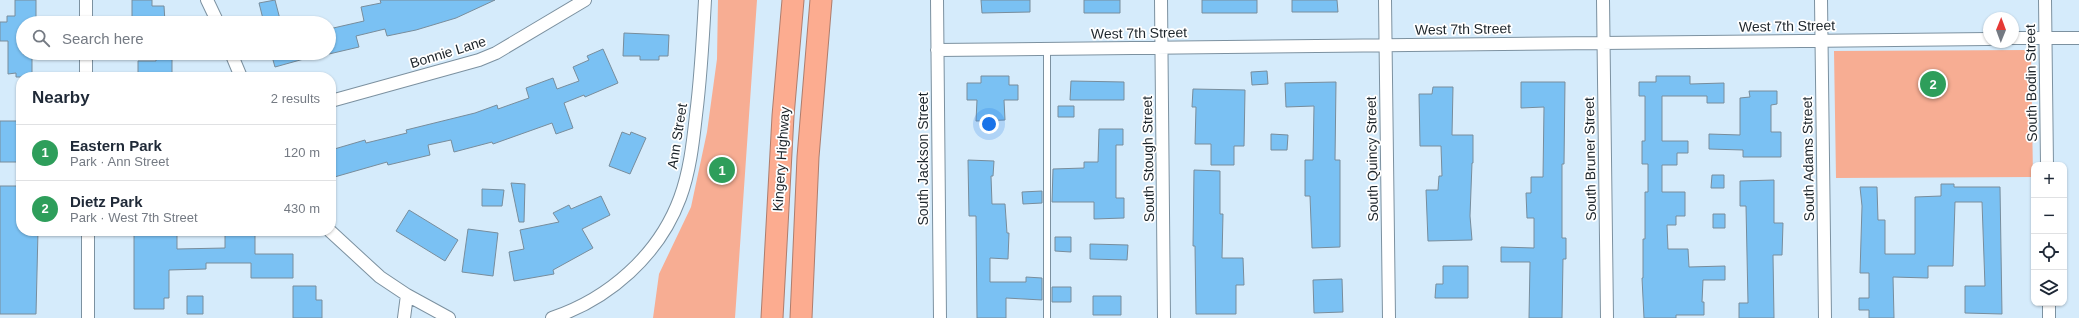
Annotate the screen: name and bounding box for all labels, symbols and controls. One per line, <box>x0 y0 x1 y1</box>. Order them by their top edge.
north arrow <box>1983 12 2019 48</box>
search box <box>16 16 336 60</box>
street label: West 7th Street <box>1739 17 1835 35</box>
street label: West 7th Street <box>1415 20 1511 38</box>
street label: West 7th Street <box>1091 24 1187 42</box>
street label: South Bodin Street <box>2022 24 2040 142</box>
icon: search <box>30 27 52 49</box>
text: Search here <box>62 30 144 47</box>
street label: Bonnie Lane <box>408 33 488 71</box>
pin: 2 <box>1920 69 1946 99</box>
text: Nearby <box>32 88 90 107</box>
text: 2 results <box>271 91 320 106</box>
street label: South Jackson Street <box>915 92 931 226</box>
street label: South Stough Street <box>1139 96 1157 222</box>
street label: South Quincy Street <box>1363 96 1381 222</box>
street label: South Bruner Street <box>1581 97 1599 221</box>
street label: South Adams Street <box>1799 97 1817 221</box>
street label: Ann Street <box>664 102 690 170</box>
street label: Kingery Highway <box>769 106 793 212</box>
your location <box>979 114 999 134</box>
text: Eastern Park <box>70 137 162 154</box>
text: 1 <box>41 145 49 160</box>
text: 120 m <box>284 145 320 160</box>
text: Park · Ann Street <box>70 154 169 169</box>
pin: 1 <box>709 155 735 185</box>
map controls <box>2031 162 2067 306</box>
button: + <box>2031 162 2067 198</box>
text: Dietz Park <box>70 193 143 210</box>
button: − <box>2031 198 2067 234</box>
text: 2 <box>41 201 49 216</box>
text: 430 m <box>284 201 320 216</box>
text: Park · West 7th Street <box>70 210 198 225</box>
button: locate <box>2031 234 2067 270</box>
button: layers <box>2031 270 2067 306</box>

